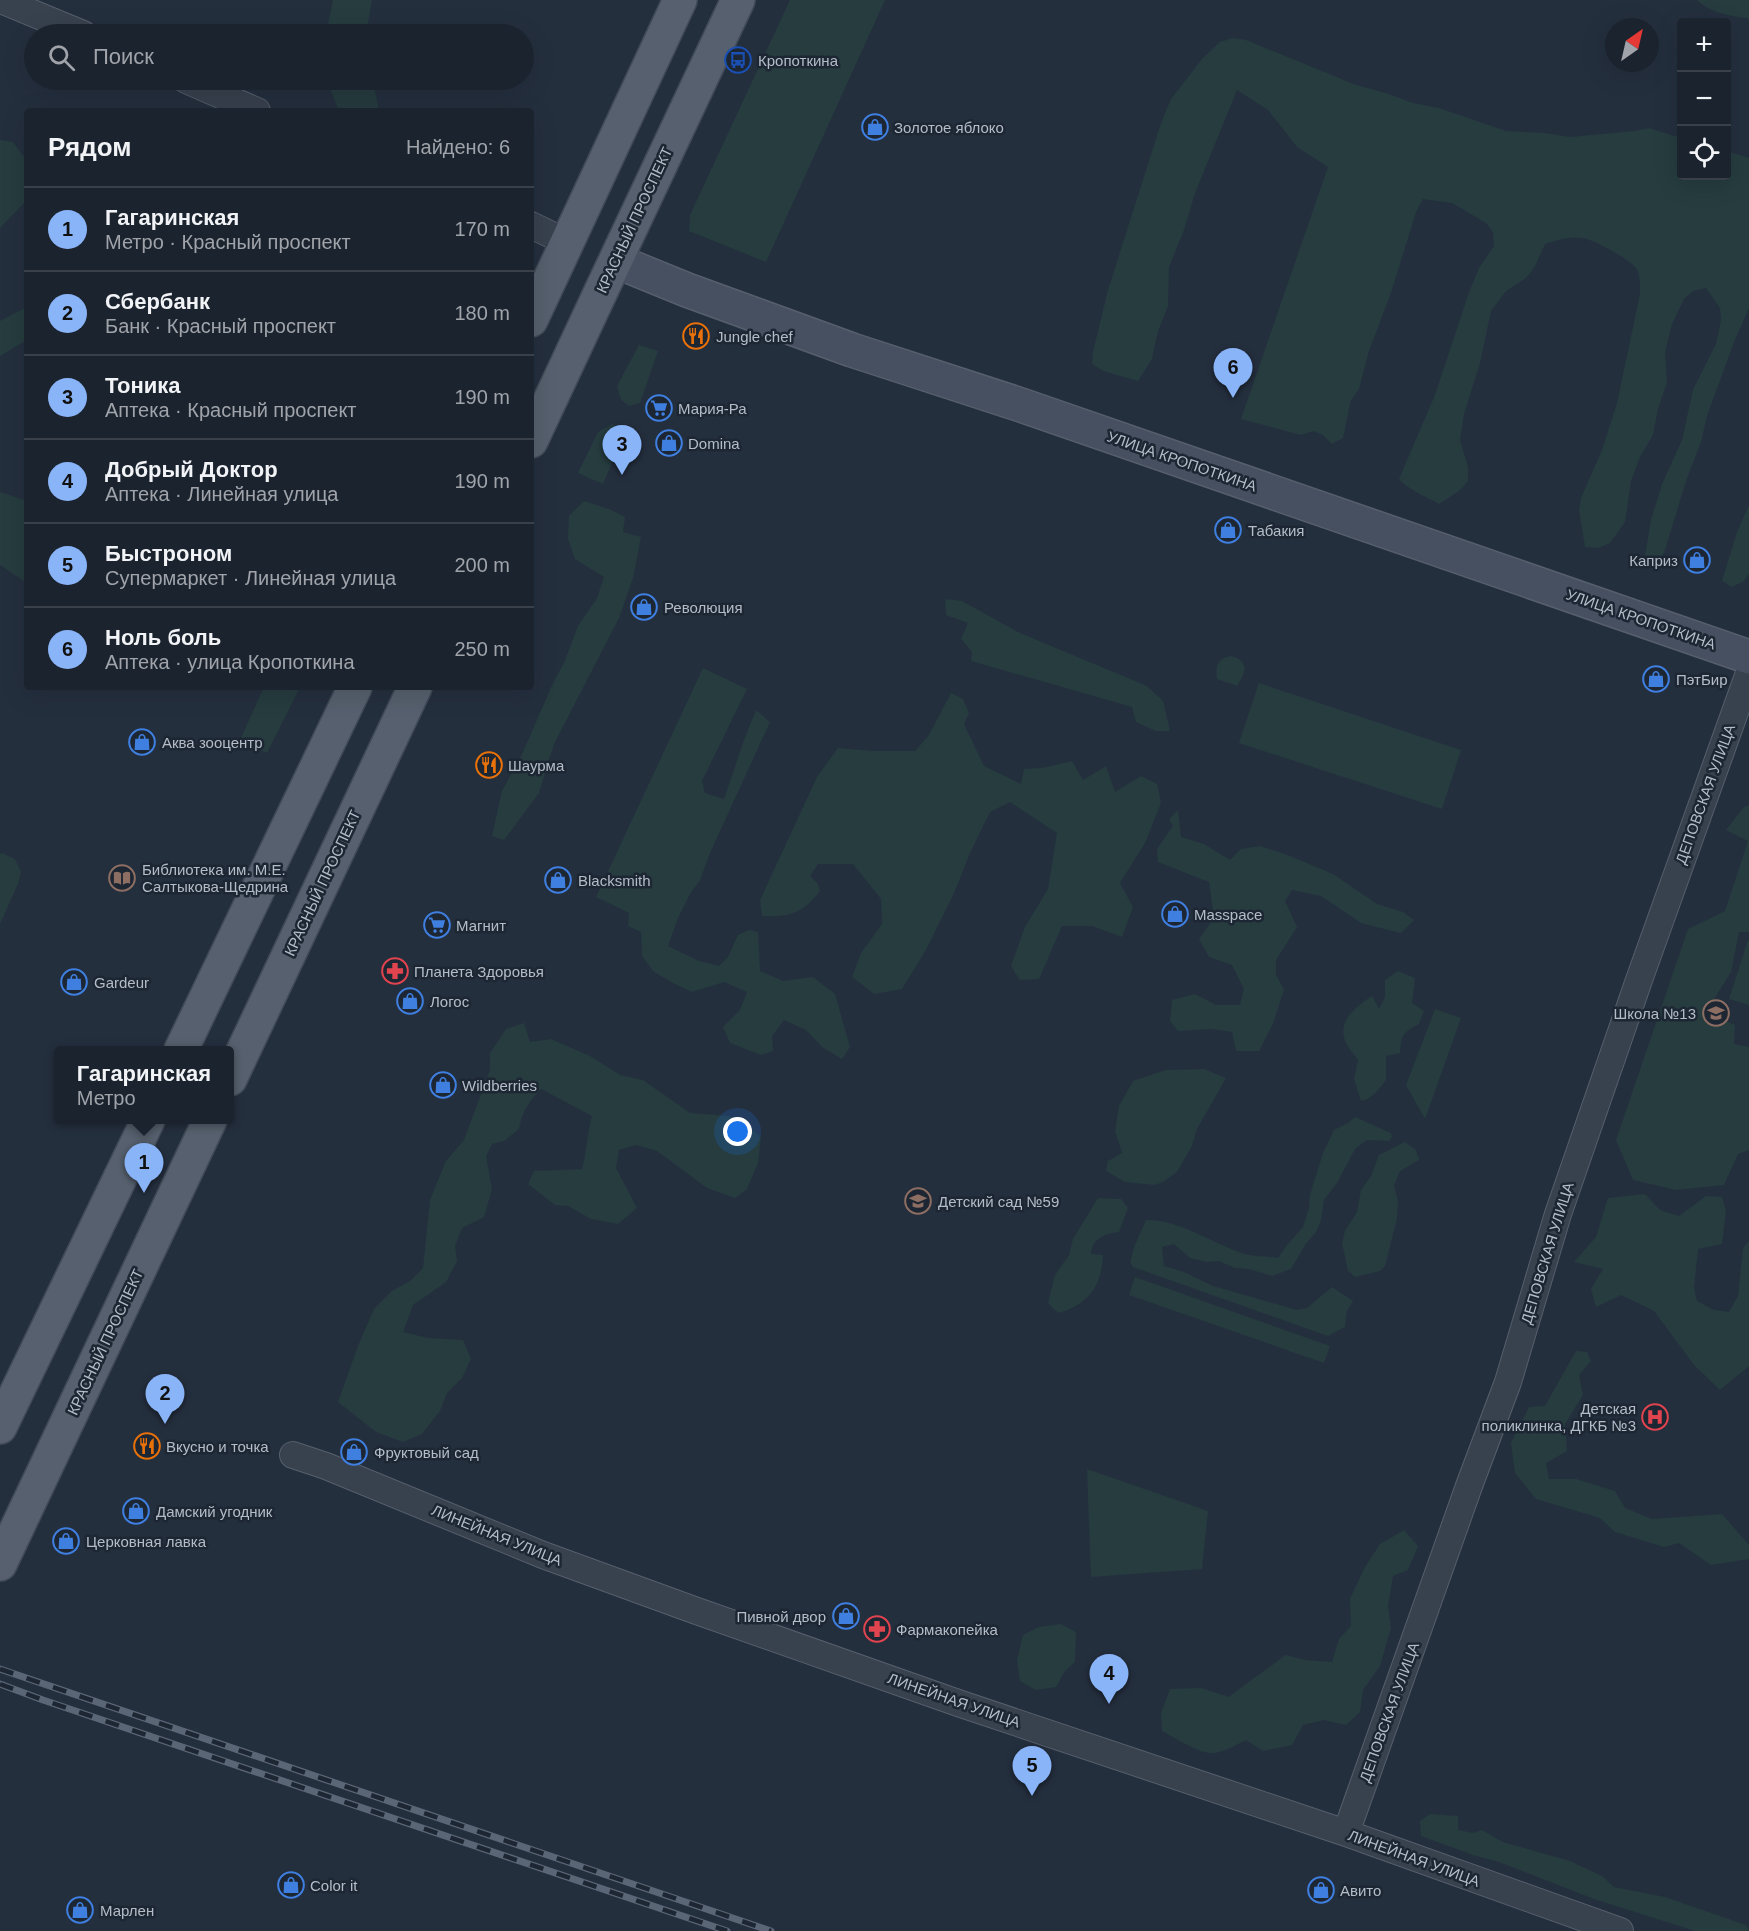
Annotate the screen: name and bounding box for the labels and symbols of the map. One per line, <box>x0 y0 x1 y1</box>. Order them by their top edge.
north arrow <box>1605 18 1659 72</box>
bus stop icon: Кропоткина <box>723 45 753 75</box>
place label: Кропоткина <box>758 52 839 69</box>
shop icon: Золотое яблоко <box>860 112 890 142</box>
place label: Золотое яблоко <box>894 119 1004 136</box>
street label: КРАСНЫЙ ПРОСПЕКТ <box>593 144 675 296</box>
restaurant icon: Jungle chef <box>681 321 711 351</box>
place label: Jungle chef <box>716 328 794 345</box>
pin: 6 <box>1214 348 1252 398</box>
supermarket icon: Мария-Ра <box>644 393 674 423</box>
place label: Мария-Ра <box>678 400 747 417</box>
pin: 3 <box>602 426 642 475</box>
street label: УЛИЦА КРОПОТКИНА <box>1105 427 1259 495</box>
shop icon: Domina <box>654 428 684 458</box>
place label: Domina <box>688 435 740 452</box>
shop icon: Табакия <box>1213 515 1243 545</box>
place label: Табакия <box>1248 522 1304 539</box>
shop icon: Каприз <box>1682 545 1712 575</box>
place label: Каприз <box>1629 552 1678 569</box>
street label: УЛИЦА КРОПОТКИНА <box>1564 585 1718 653</box>
shop icon: Революция <box>629 592 659 622</box>
place label: Революция <box>664 599 743 616</box>
shop icon: ПэтБир <box>1641 664 1671 694</box>
place label: ПэтБир <box>1676 671 1728 688</box>
street label: ДЕПОВСКАЯ УЛИЦА <box>1672 722 1738 866</box>
shop icon: Аква зооцентр <box>127 727 157 757</box>
place label: Аква зооцентр <box>162 734 263 751</box>
restaurant icon: Шаурма <box>474 750 504 780</box>
place label: Шаурма <box>508 757 565 774</box>
street label: КРАСНЫЙ ПРОСПЕКТ <box>281 807 363 959</box>
place label: Библиотека им. М.Е. Салтыкова-Щедрина <box>142 861 289 895</box>
library icon: Библиотека им. М.Е. Салтыкова-Щедрина <box>107 863 137 893</box>
shop icon: Blacksmith <box>543 865 573 895</box>
place label: Blacksmith <box>578 872 651 889</box>
shop icon: Masspace <box>1160 899 1190 929</box>
place label: Masspace <box>1194 906 1262 923</box>
supermarket icon: Магнит <box>422 910 452 940</box>
place label: Магнит <box>456 917 506 934</box>
pharmacy icon: Планета Здоровья <box>380 956 410 986</box>
place label: Планета Здоровья <box>414 963 544 980</box>
shop icon: Gardeur <box>59 967 89 997</box>
place label: Gardeur <box>94 974 149 991</box>
shop icon: Логос <box>395 986 425 1016</box>
place label: Логос <box>430 993 470 1010</box>
school or university icon: Школа №13 <box>1701 998 1731 1028</box>
place label: Школа №13 <box>1613 1005 1696 1022</box>
shop icon: Wildberries <box>428 1070 458 1100</box>
place label: Wildberries <box>462 1077 537 1094</box>
your location <box>723 1117 752 1146</box>
pin: 1 <box>124 1144 164 1193</box>
street label: ДЕПОВСКАЯ УЛИЦА <box>1517 1180 1577 1326</box>
school or university icon: Детский сад №59 <box>903 1186 933 1216</box>
place label: Детский сад №59 <box>938 1193 1059 1210</box>
street label: КРАСНЫЙ ПРОСПЕКТ <box>64 1266 146 1418</box>
pin: 2 <box>146 1374 184 1424</box>
place label: Детская поликлинка, ДГКБ №3 <box>1482 1400 1636 1434</box>
hospital icon: Детская поликлинка, ДГКБ №3 <box>1640 1402 1670 1432</box>
restaurant icon: Вкусно и точка <box>132 1431 162 1461</box>
shop icon: Фруктовый сад <box>339 1437 369 1467</box>
place label: Вкусно и точка <box>166 1438 269 1455</box>
place label: Фруктовый сад <box>374 1444 479 1461</box>
shop icon: Дамский угодник <box>121 1496 151 1526</box>
street label: ЛИНЕЙНАЯ УЛИЦА <box>429 1501 565 1569</box>
place label: Дамский угодник <box>156 1503 273 1520</box>
shop icon: Церковная лавка <box>51 1526 81 1556</box>
place label: Церковная лавка <box>86 1533 207 1550</box>
shop icon: Пивной двор <box>831 1601 861 1631</box>
place label: Пивной двор <box>736 1608 826 1625</box>
pharmacy icon: Фармакопейка <box>862 1614 892 1644</box>
place label: Фармакопейка <box>896 1621 999 1638</box>
street label: ДЕПОВСКАЯ УЛИЦА <box>1356 1640 1422 1784</box>
pin: 4 <box>1090 1654 1128 1704</box>
street label: ЛИНЕЙНАЯ УЛИЦА <box>886 1669 1022 1731</box>
pin: 5 <box>1012 1746 1052 1796</box>
street label: ЛИНЕЙНАЯ УЛИЦА <box>1346 1826 1482 1890</box>
shop icon: Color it <box>276 1870 306 1900</box>
shop icon: Авито <box>1306 1875 1336 1905</box>
place label: Color it <box>310 1877 358 1894</box>
place label: Авито <box>1340 1882 1381 1899</box>
shop icon: Марлен <box>65 1895 95 1925</box>
place label: Марлен <box>100 1902 154 1919</box>

